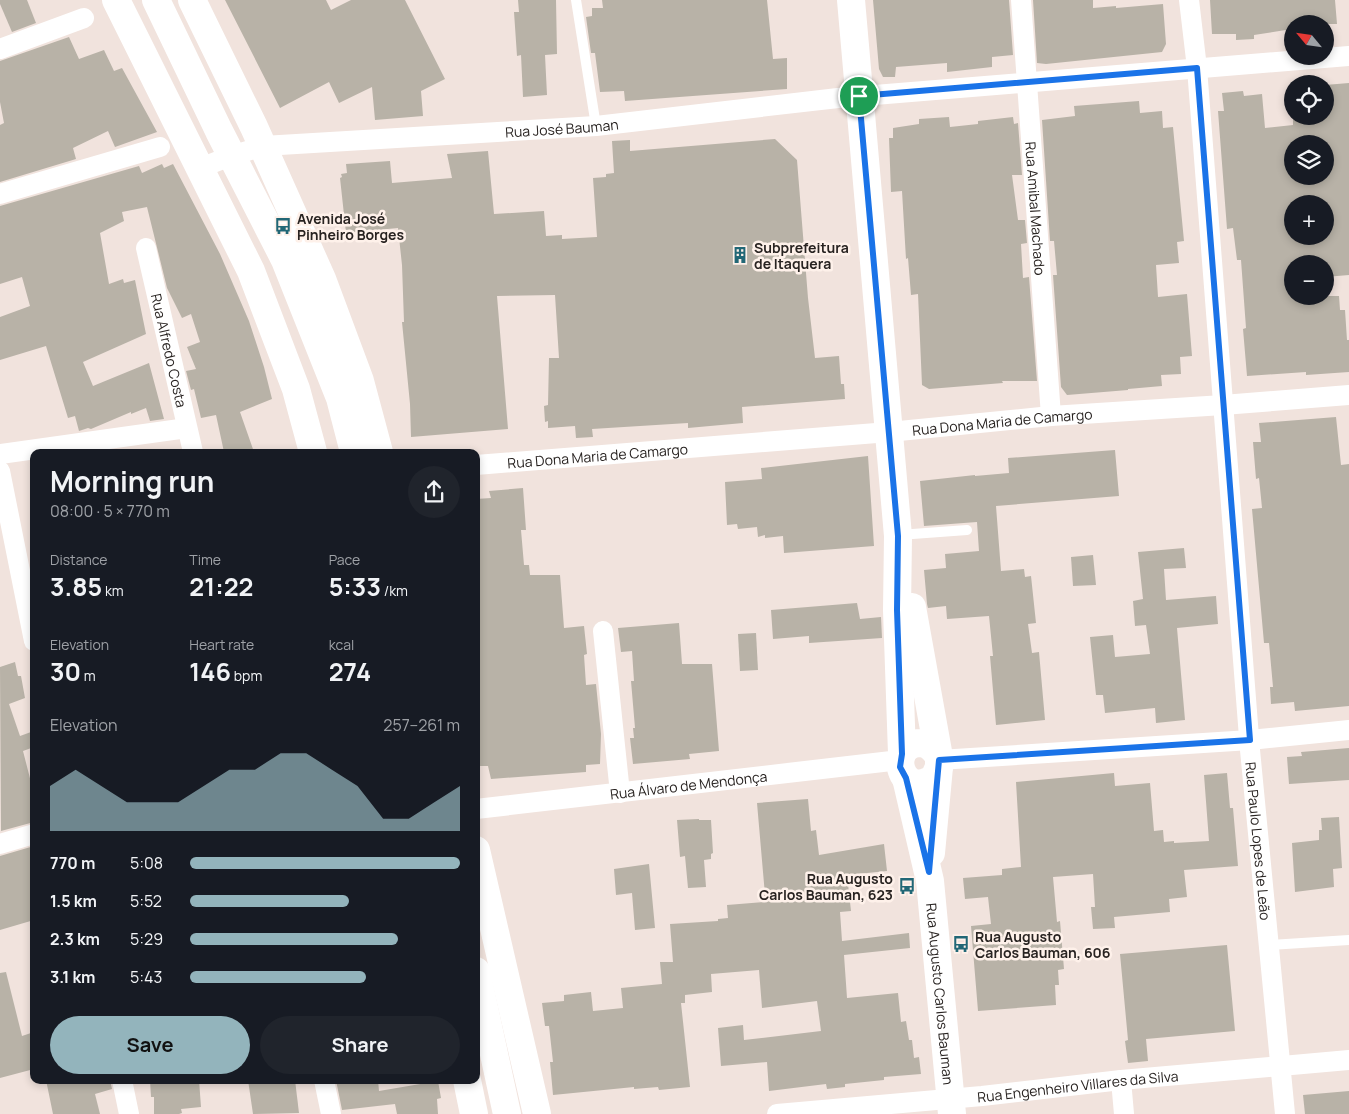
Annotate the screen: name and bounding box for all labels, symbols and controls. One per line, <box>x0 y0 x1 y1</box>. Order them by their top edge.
north arrow <box>1284 15 1334 65</box>
map controls <box>1284 15 1334 305</box>
pin <box>838 75 880 117</box>
button: locate <box>1284 75 1334 125</box>
icon: arrive <box>845 82 873 110</box>
street label: Rua José Bauman <box>504 114 619 141</box>
button: layers <box>1284 135 1334 185</box>
street label: Rua Amibal Machado <box>1022 141 1050 276</box>
button: + <box>1284 195 1334 245</box>
place label: Avenida José Pinheiro Borges <box>297 209 404 244</box>
bus stop icon: Avenida José Pinheiro Borges <box>273 216 293 236</box>
place label: Subprefeitura de Itaquera <box>754 238 849 273</box>
building icon: Subprefeitura de Itaquera <box>730 245 750 265</box>
button: − <box>1284 255 1334 305</box>
street label: Rua Alfredo Costa <box>147 291 192 409</box>
street label: Rua Dona Maria de Camargo <box>911 404 1093 439</box>
street label: Rua Dona Maria de Camargo <box>507 439 689 472</box>
text: Morning run <box>50 462 214 500</box>
button: share <box>408 466 460 518</box>
text: 08:00 · 5 × 770 m <box>50 500 170 522</box>
text: Distance <box>50 550 107 569</box>
text: Time <box>189 550 221 569</box>
text: Pace <box>329 550 360 569</box>
text: 3.85 <box>50 569 102 604</box>
text: 21:22 <box>189 569 254 604</box>
text: 5:33 <box>329 569 381 604</box>
text: km <box>102 581 124 600</box>
text: /km <box>381 581 408 600</box>
text: Elevation <box>50 635 109 654</box>
text: Heart rate <box>189 635 254 654</box>
text: kcal <box>329 635 354 654</box>
text: 30 <box>50 654 81 689</box>
text: 146 <box>189 654 231 689</box>
text: 274 <box>329 654 371 689</box>
text: m <box>81 666 96 685</box>
text: bpm <box>231 666 262 685</box>
text: Elevation <box>50 714 118 736</box>
text: 257–261 m <box>383 714 460 736</box>
street label: Rua Paulo Lopes de Leão <box>1242 761 1276 921</box>
street label: Rua Álvaro de Mendonça <box>609 766 768 803</box>
text: 770 m <box>50 852 95 874</box>
text: 5:08 <box>130 852 163 874</box>
place label: Rua Augusto Carlos Bauman, 623 <box>759 869 893 904</box>
bus stop icon: Rua Augusto Carlos Bauman, 623 <box>897 876 917 896</box>
text: 1.5 km <box>50 890 97 912</box>
text: 5:52 <box>130 890 162 912</box>
street label: Rua Augusto Carlos Bauman <box>923 902 959 1086</box>
place label: Rua Augusto Carlos Bauman, 606 <box>975 927 1111 962</box>
text: 2.3 km <box>50 928 100 950</box>
text: 5:29 <box>130 928 163 950</box>
bus stop icon: Rua Augusto Carlos Bauman, 606 <box>951 934 971 954</box>
text: 3.1 km <box>50 966 95 988</box>
text: 5:43 <box>130 966 162 988</box>
button: Save <box>50 1016 250 1074</box>
button: Share <box>260 1016 460 1074</box>
street label: Rua Engenheiro Villares da Silva <box>976 1066 1179 1106</box>

